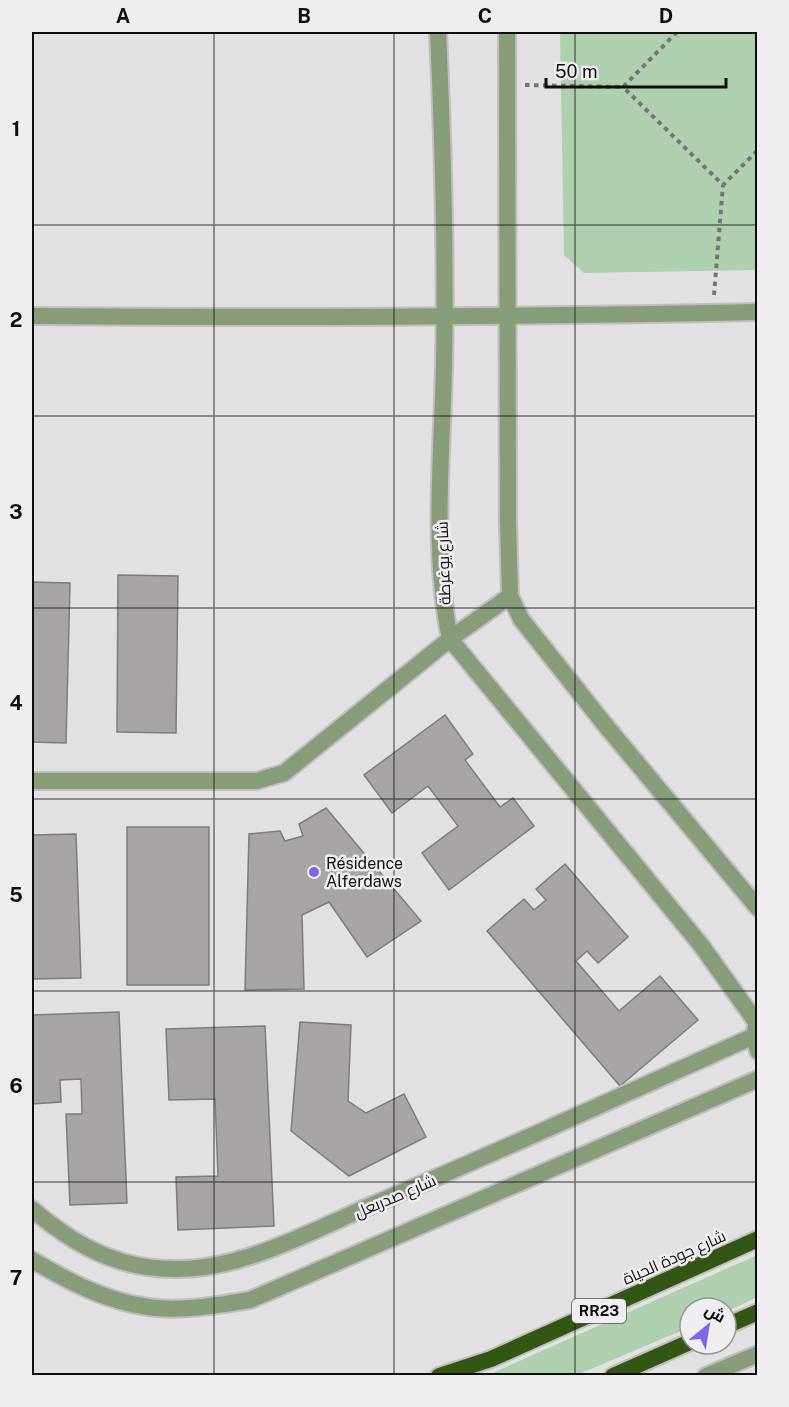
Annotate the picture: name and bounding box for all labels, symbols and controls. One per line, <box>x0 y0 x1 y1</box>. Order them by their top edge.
text: A <box>116 4 130 28</box>
text: B <box>297 4 311 28</box>
text: C <box>478 4 492 28</box>
text: D <box>659 4 673 28</box>
scale bar <box>546 51 726 89</box>
text: 50 m <box>555 61 598 82</box>
text: 1 <box>12 117 20 141</box>
text: 2 <box>10 308 22 332</box>
text: 3 <box>9 500 23 524</box>
street label: شارع يوغرطة <box>433 521 456 605</box>
text: 4 <box>9 691 23 715</box>
place label: Résidence Alferdaws <box>326 854 403 891</box>
marker: Résidence Alferdaws <box>307 865 321 879</box>
text: 5 <box>9 883 23 907</box>
text: 6 <box>9 1074 23 1098</box>
street label: شارع صدربعل <box>352 1171 439 1224</box>
street label: شارع جودة الحياة <box>620 1226 730 1291</box>
text: 7 <box>10 1266 22 1290</box>
north arrow <box>678 1296 738 1356</box>
road number: RR23 <box>572 1299 626 1323</box>
text: ش <box>702 1300 729 1327</box>

